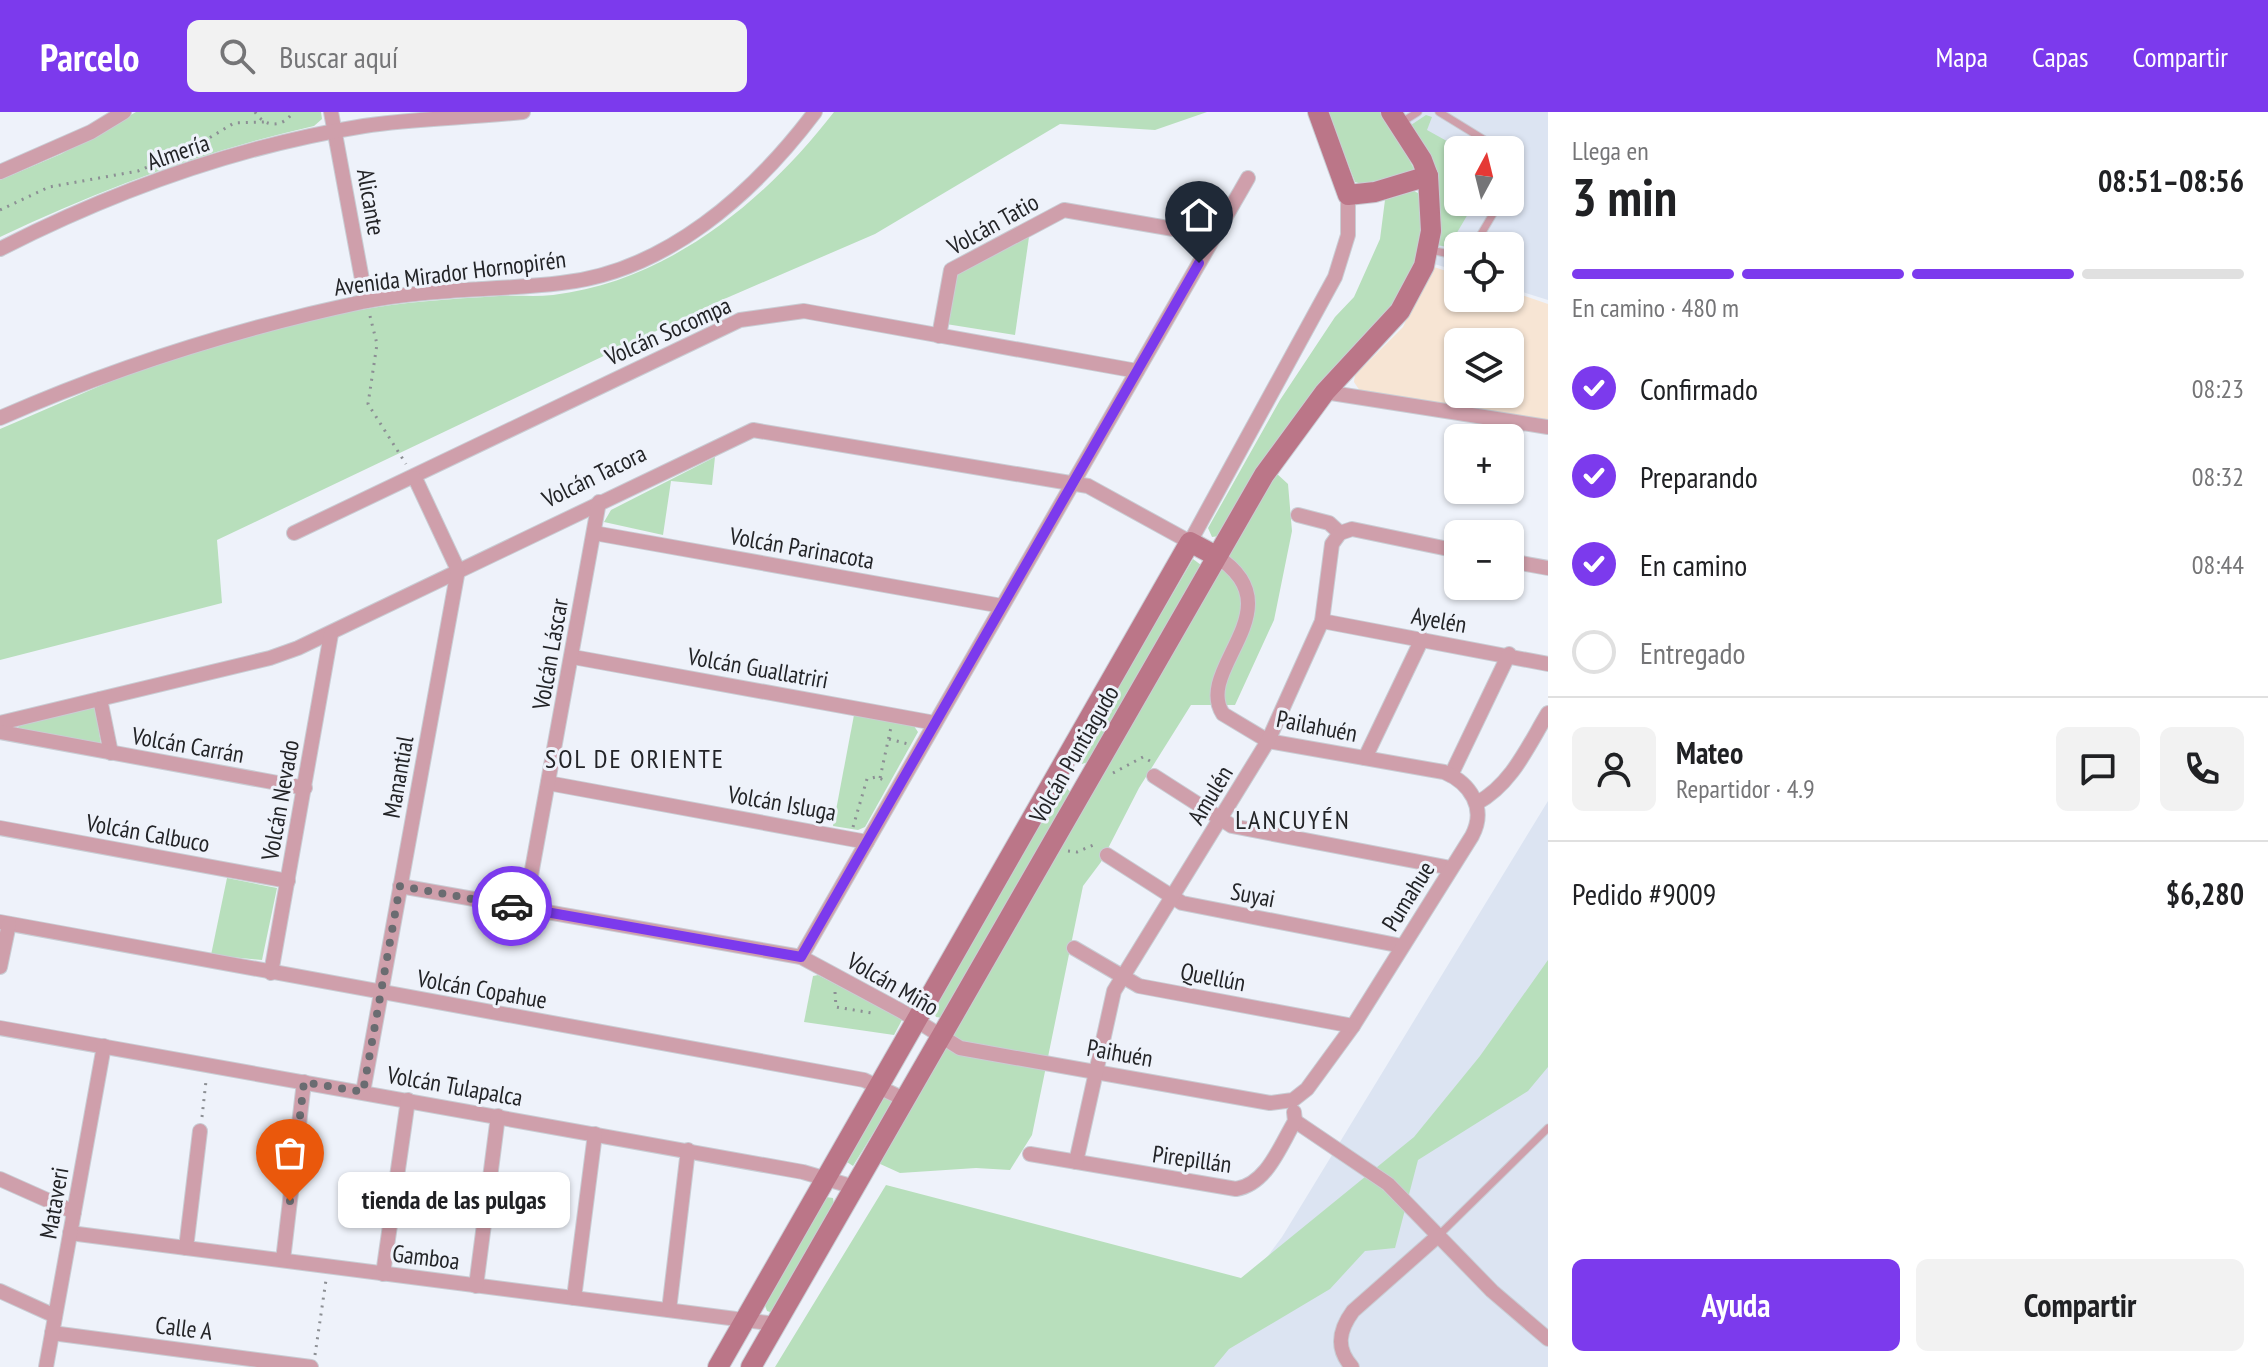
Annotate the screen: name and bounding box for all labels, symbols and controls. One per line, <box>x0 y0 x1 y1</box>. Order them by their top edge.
search box <box>187 20 747 92</box>
text: Parcelo <box>40 32 139 81</box>
icon: search <box>215 34 259 78</box>
text: Buscar aquí <box>279 37 398 76</box>
text: Mapa <box>1936 38 1988 75</box>
text: Capas <box>2032 38 2088 75</box>
text: Compartir <box>2132 38 2228 75</box>
street label: Almería <box>143 127 213 177</box>
text: Llega en <box>1572 134 1649 167</box>
north arrow <box>1444 136 1524 216</box>
map controls <box>1444 136 1524 600</box>
text: 08:51–08:56 <box>2098 161 2244 200</box>
text: 3 min <box>1572 163 1677 230</box>
street label: Alicante <box>350 166 392 238</box>
pin <box>1165 181 1233 263</box>
street label: Volcán Tatio <box>941 186 1044 262</box>
icon: home <box>1177 193 1221 237</box>
button: locate <box>1444 232 1524 312</box>
street label: Avenida Mirador Hornopirén <box>332 243 568 303</box>
street label: Volcán Socompa <box>599 289 736 373</box>
text: En camino · 480 m <box>1572 291 1739 324</box>
button: layers <box>1444 328 1524 408</box>
icon: check <box>1572 366 1616 410</box>
text: Confirmado <box>1640 369 1758 408</box>
text: 08:23 <box>2192 372 2244 405</box>
button: + <box>1444 424 1524 504</box>
street label: Volcán Tacora <box>536 438 651 515</box>
icon: check <box>1572 454 1616 498</box>
text: Preparando <box>1640 457 1758 496</box>
text: 08:32 <box>2192 460 2244 493</box>
street label: Volcán Parinacota <box>726 520 877 576</box>
button: − <box>1444 520 1524 600</box>
icon: check <box>1572 542 1616 586</box>
text: En camino <box>1640 545 1747 584</box>
text: 08:44 <box>2192 548 2244 581</box>
street label: Volcán Láscar <box>525 596 575 713</box>
street label: Ayelén <box>1409 600 1469 640</box>
text: Entregado <box>1640 633 1746 672</box>
street label: Volcán Guallatriri <box>684 640 831 696</box>
street label: Volcán Puntiagudo <box>1022 680 1126 829</box>
street label: Pailahuén <box>1274 703 1360 749</box>
street label: Volcán Carrán <box>129 720 246 770</box>
button: person <box>1572 727 1656 811</box>
button: chat <box>2056 727 2140 811</box>
button: phone <box>2160 727 2244 811</box>
street label: Manantial <box>376 733 421 820</box>
text: Mateo <box>1676 733 1743 772</box>
street label: Volcán Nevado <box>254 737 306 864</box>
district label: SOL DE ORIENTE <box>545 742 725 775</box>
street label: Amulén <box>1180 760 1240 830</box>
text: Repartidor · 4.9 <box>1676 772 1815 805</box>
street label: Volcán Isluga <box>724 778 839 828</box>
district label: LANCUYÉN <box>1235 803 1351 836</box>
street label: Volcán Calbuco <box>83 807 212 859</box>
street label: Pumahue <box>1375 855 1441 937</box>
courier <box>472 866 552 946</box>
text: Pedido #9009 <box>1572 874 1716 913</box>
text: $6,280 <box>2166 874 2244 913</box>
street label: Suyai <box>1228 876 1278 914</box>
icon: car <box>490 884 534 928</box>
street label: Volcán Miño <box>841 945 945 1023</box>
street label: Quellún <box>1178 956 1248 998</box>
street label: Volcán Copahue <box>414 962 549 1016</box>
street label: Paihuén <box>1085 1032 1155 1074</box>
street label: Volcán Tulapalca <box>384 1059 525 1113</box>
pin <box>256 1119 324 1201</box>
icon: bag <box>268 1131 312 1175</box>
street label: Pirepillán <box>1150 1138 1234 1180</box>
street label: Mataveri <box>32 1165 76 1241</box>
callout: tienda de las pulgas <box>338 1173 570 1229</box>
text: tienda de las pulgas <box>362 1183 546 1216</box>
street label: Gamboa <box>391 1238 461 1276</box>
button: Ayuda <box>1572 1259 1900 1351</box>
button: Compartir <box>1916 1259 2244 1351</box>
street label: Calle A <box>154 1309 215 1347</box>

